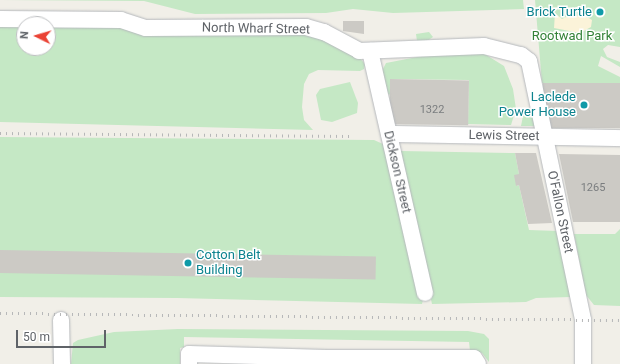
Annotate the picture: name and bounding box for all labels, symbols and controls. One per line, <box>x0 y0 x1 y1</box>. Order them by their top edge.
place label: Brick Turtle <box>526 4 592 20</box>
marker: Brick Turtle <box>595 7 605 17</box>
north arrow <box>16 16 56 56</box>
street label: North Wharf Street <box>202 20 310 38</box>
park label: Rootwad Park <box>532 28 612 44</box>
text: N <box>18 31 31 39</box>
place label: Laclede Power House <box>499 90 576 121</box>
marker: Laclede Power House <box>579 100 589 110</box>
house number: 1322 <box>420 103 444 117</box>
street label: Lewis Street <box>468 128 540 144</box>
street label: Dickson Street <box>380 129 414 215</box>
street label: O'Fallon Street <box>544 169 576 255</box>
house number: 1265 <box>581 181 605 195</box>
place label: Cotton Belt Building <box>196 248 260 279</box>
marker: Cotton Belt Building <box>183 258 193 268</box>
scale bar <box>18 322 108 348</box>
text: 50 m <box>23 330 50 344</box>

